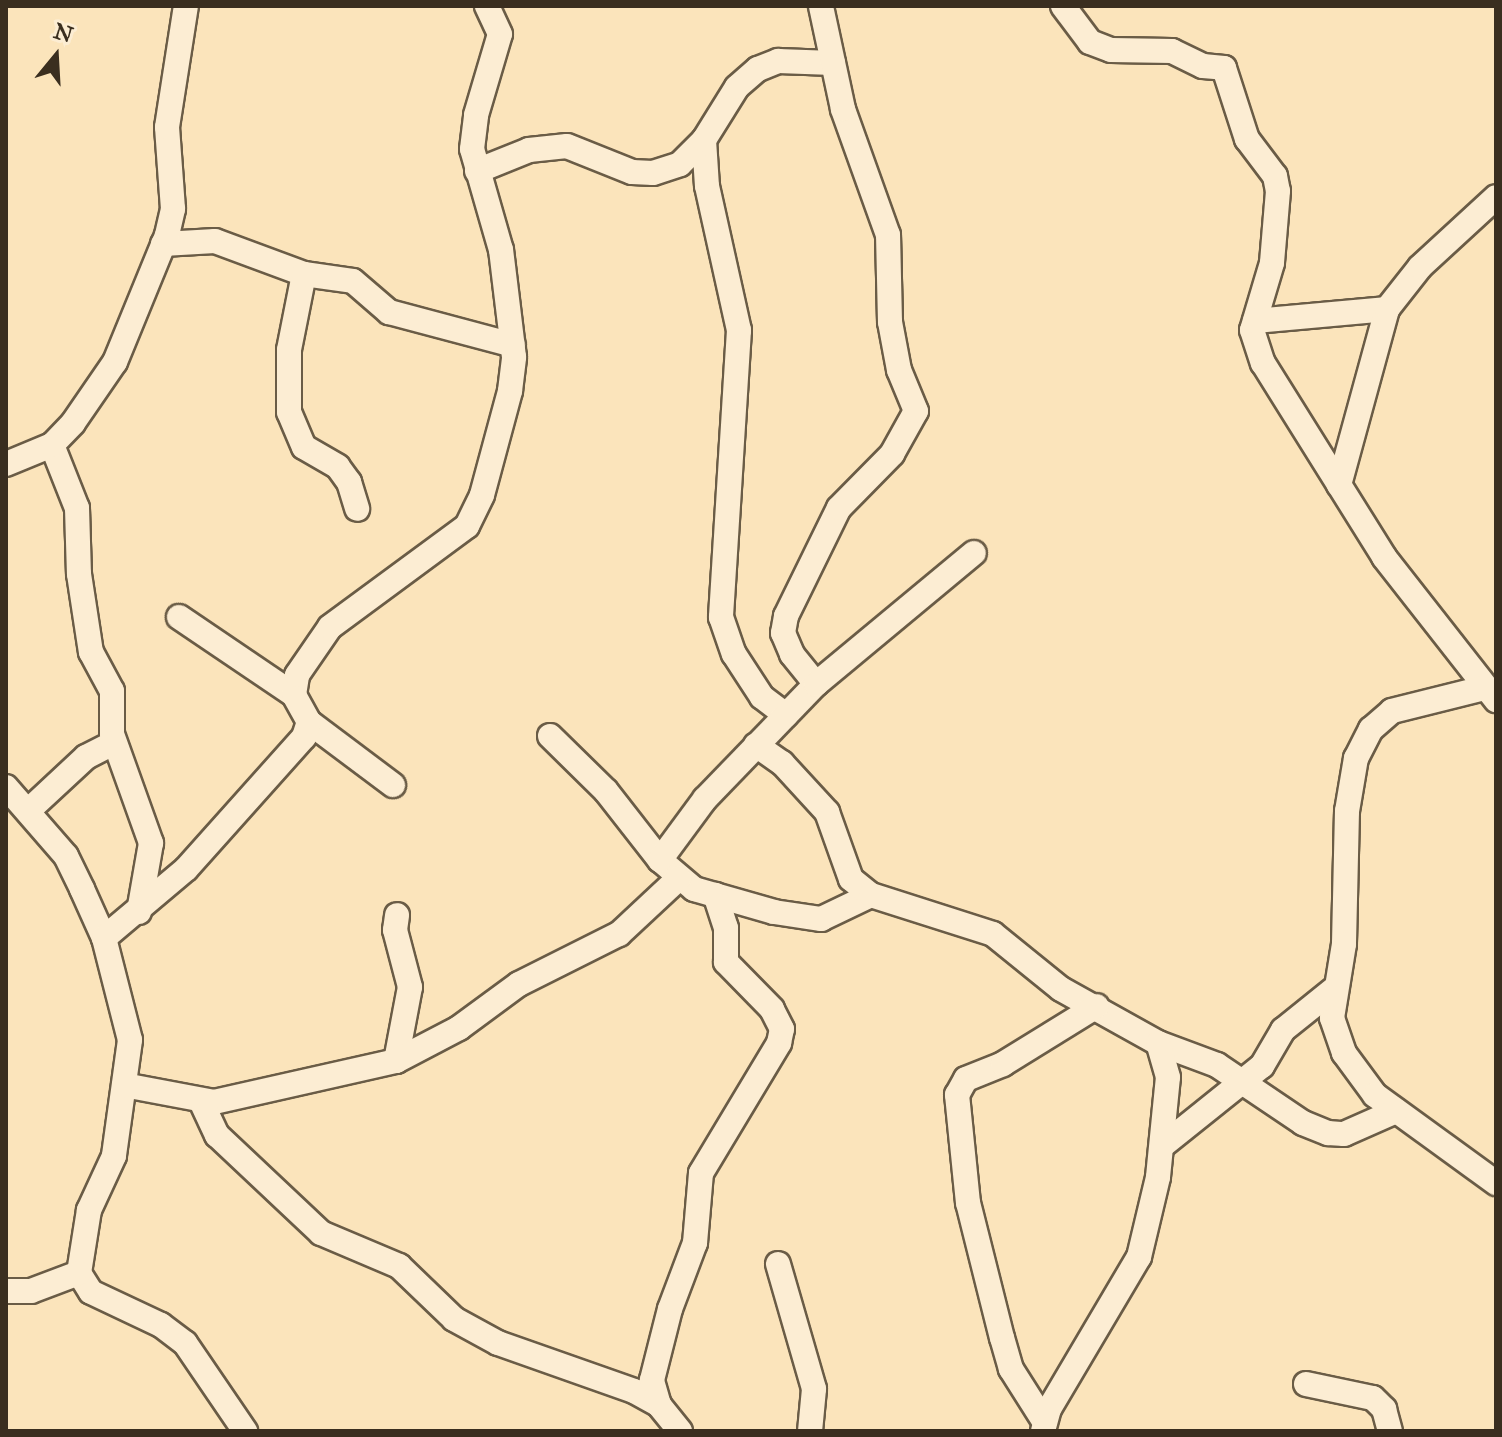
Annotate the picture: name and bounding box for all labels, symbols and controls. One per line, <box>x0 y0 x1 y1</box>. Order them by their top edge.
north arrow <box>16 16 96 96</box>
text: N <box>51 17 77 48</box>

